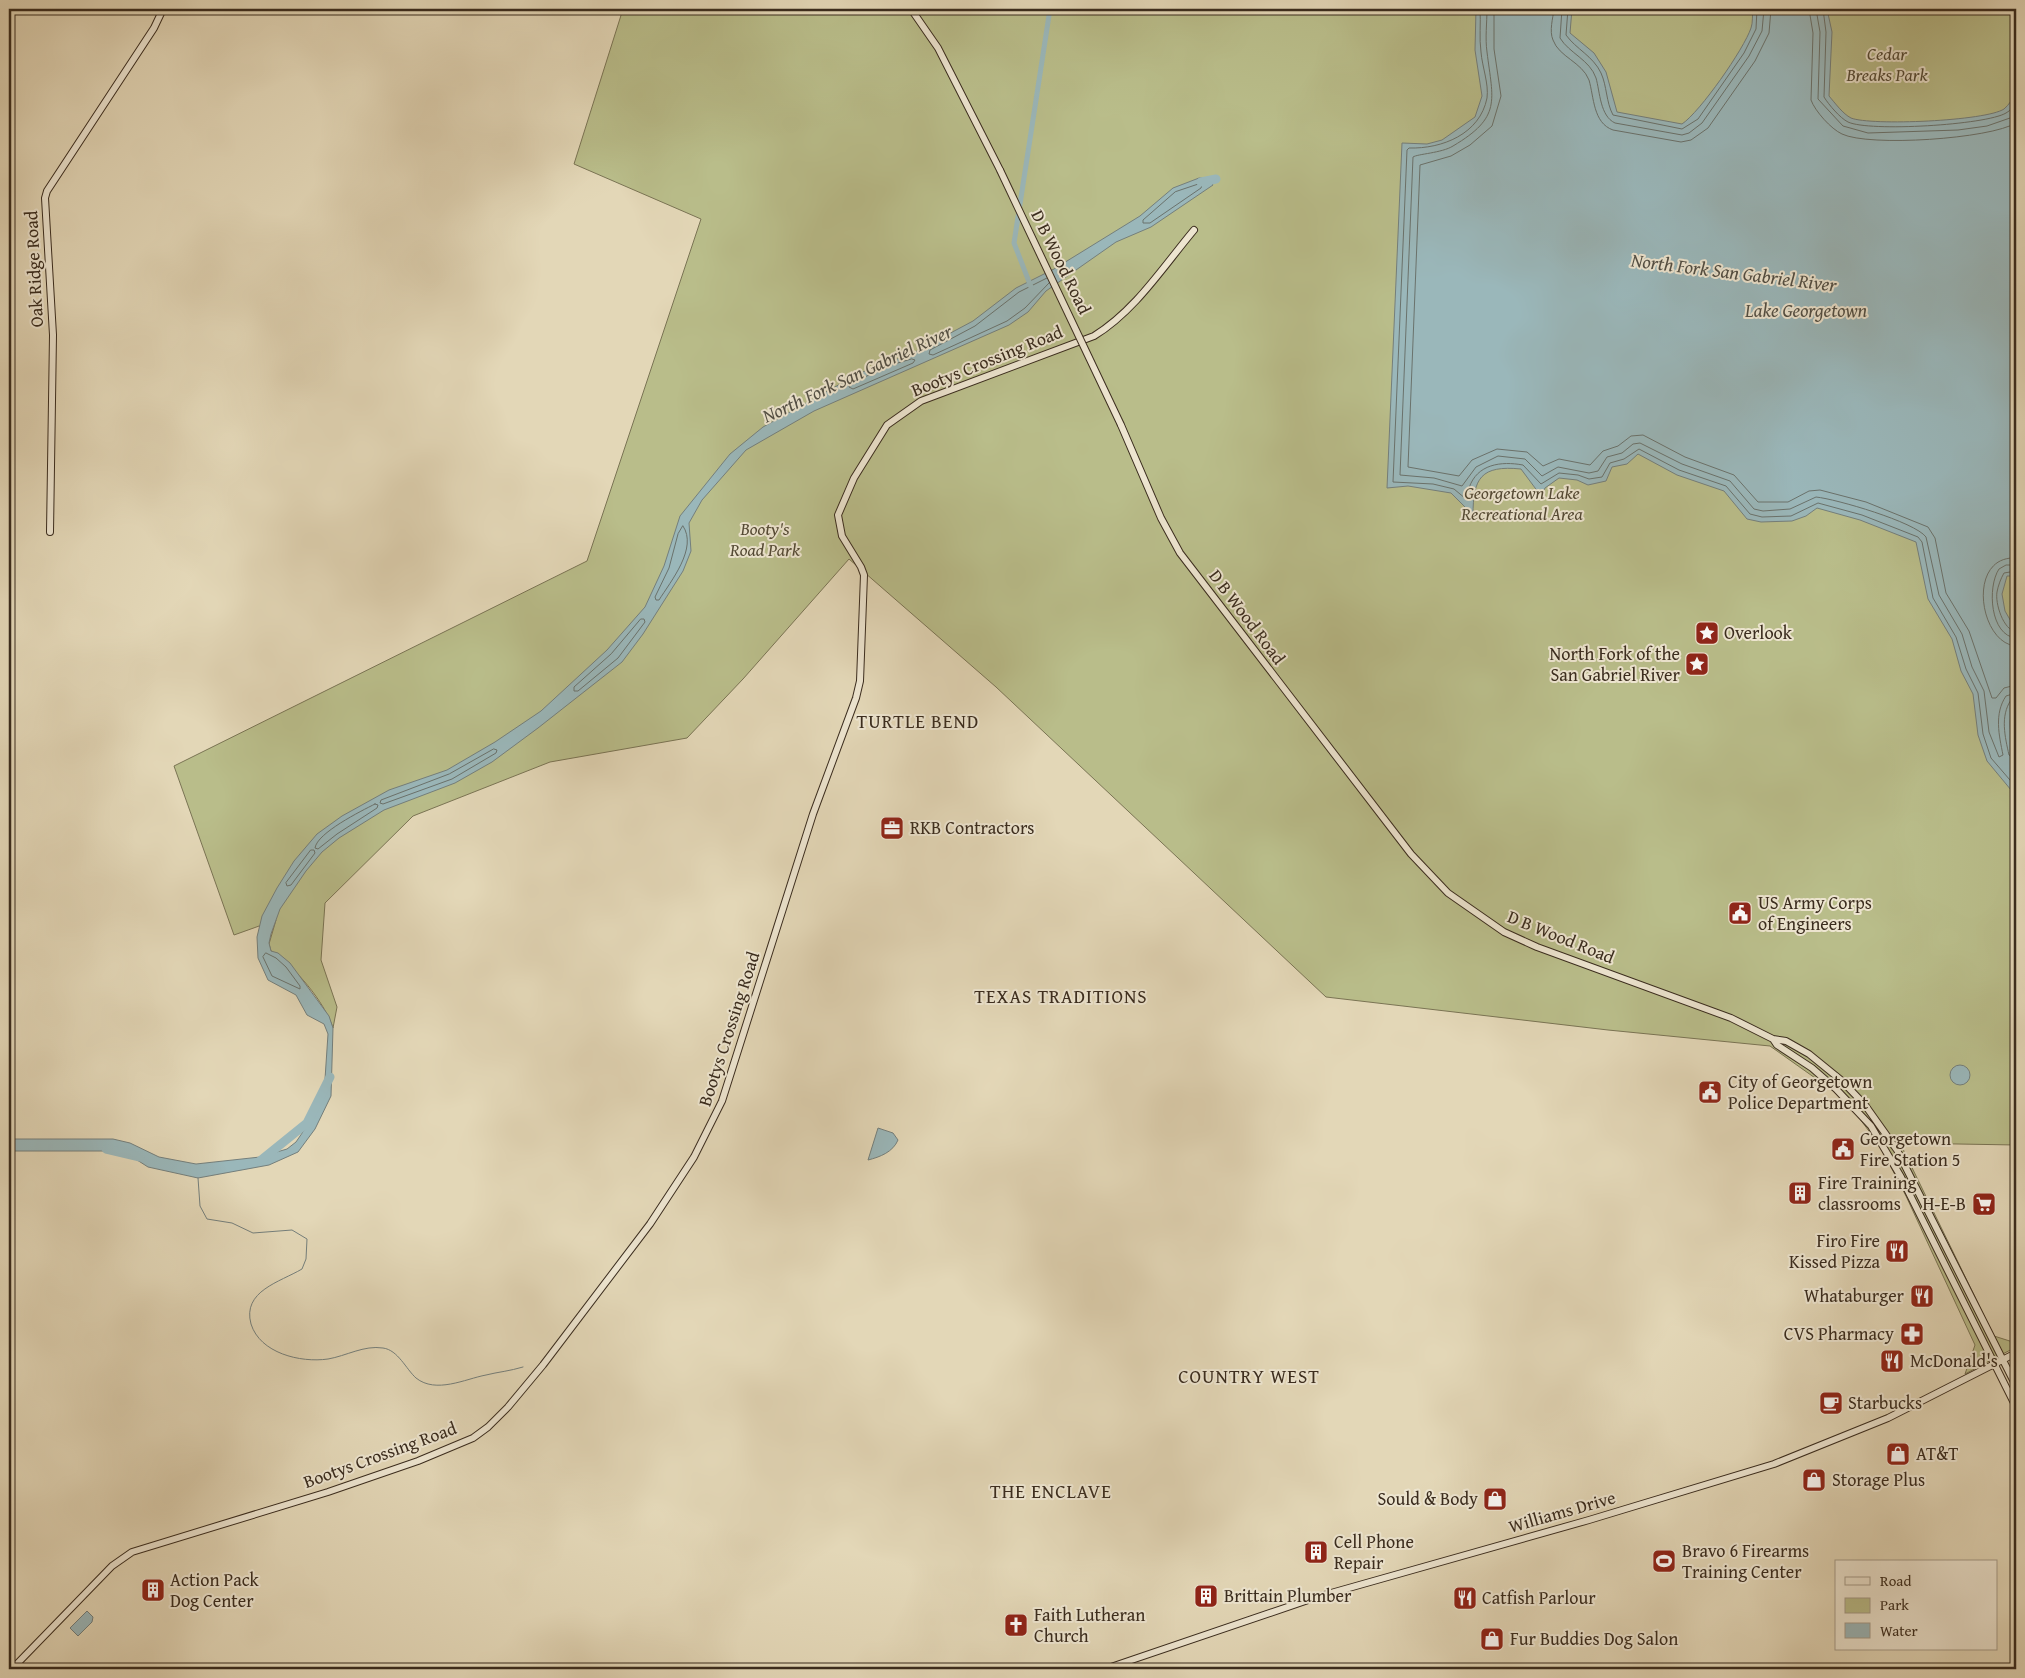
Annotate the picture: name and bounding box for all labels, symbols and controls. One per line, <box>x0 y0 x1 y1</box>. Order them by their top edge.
park label: Cedar Breaks Park <box>1845 40 1928 88</box>
street label: D B Wood Road <box>1024 205 1099 319</box>
street label: Oak Ridge Road <box>17 210 50 328</box>
water label: North Fork San Gabriel River <box>1629 245 1839 299</box>
water label: Lake Georgetown <box>1744 296 1867 324</box>
water label: North Fork San Gabriel River <box>756 316 957 430</box>
street label: Bootys Crossing Road <box>907 318 1067 403</box>
park label: Georgetown Lake Recreational Area <box>1460 479 1583 527</box>
park label: Booty's Road Park <box>729 515 801 563</box>
street label: D B Wood Road <box>1203 563 1292 670</box>
place label: Overlook <box>1724 619 1793 646</box>
place icon: Overlook <box>1694 620 1720 646</box>
place label: North Fork of the San Gabriel River <box>1550 640 1681 688</box>
place icon: North Fork of the San Gabriel River <box>1684 651 1710 677</box>
district label: TURTLE BEND <box>857 707 979 735</box>
place label: RKB Contractors <box>910 814 1034 841</box>
office icon: RKB Contractors <box>879 815 905 841</box>
place label: US Army Corps of Engineers <box>1758 889 1872 937</box>
public building icon: US Army Corps of Engineers <box>1727 900 1753 926</box>
street label: D B Wood Road <box>1504 903 1619 970</box>
street label: Bootys Crossing Road <box>691 948 766 1110</box>
district label: TEXAS TRADITIONS <box>974 982 1148 1010</box>
place label: City of Georgetown Police Department <box>1728 1068 1872 1116</box>
public building icon: City of Georgetown Police Department <box>1697 1079 1723 1105</box>
place label: Georgetown Fire Station 5 <box>1860 1125 1960 1173</box>
public building icon: Georgetown Fire Station 5 <box>1830 1136 1856 1162</box>
place label: Fire Training classrooms <box>1818 1169 1917 1217</box>
building icon: Fire Training classrooms <box>1787 1180 1813 1206</box>
place label: H-E-B <box>1922 1190 1966 1217</box>
supermarket icon: H-E-B <box>1971 1191 1997 1217</box>
place label: Firo Fire Kissed Pizza <box>1789 1227 1880 1275</box>
restaurant icon: Firo Fire Kissed Pizza <box>1884 1238 1910 1264</box>
place label: Whataburger <box>1804 1282 1905 1309</box>
restaurant icon: Whataburger <box>1909 1283 1935 1309</box>
place label: CVS Pharmacy <box>1784 1320 1894 1347</box>
pharmacy icon: CVS Pharmacy <box>1899 1321 1925 1347</box>
place label: McDonald's <box>1910 1347 1998 1374</box>
restaurant icon: McDonald's <box>1879 1348 1905 1374</box>
district label: COUNTRY WEST <box>1178 1362 1320 1390</box>
place label: Starbucks <box>1848 1389 1922 1416</box>
cafe icon: Starbucks <box>1818 1390 1844 1416</box>
street label: Bootys Crossing Road <box>299 1414 461 1495</box>
place label: AT&T <box>1916 1440 1958 1467</box>
shop icon: AT&T <box>1885 1441 1911 1467</box>
place label: Storage Plus <box>1832 1466 1925 1493</box>
shop icon: Storage Plus <box>1801 1467 1827 1493</box>
district label: THE ENCLAVE <box>990 1477 1112 1505</box>
street label: Williams Drive <box>1505 1483 1619 1540</box>
place label: Sould & Body <box>1378 1485 1478 1512</box>
shop icon: Sould & Body <box>1482 1486 1508 1512</box>
place label: Cell Phone Repair <box>1334 1528 1414 1576</box>
place label: Bravo 6 Firearms Training Center <box>1682 1537 1809 1585</box>
building icon: Cell Phone Repair <box>1303 1539 1329 1565</box>
sports icon: Bravo 6 Firearms Training Center <box>1651 1548 1677 1574</box>
legend <box>1835 1560 1998 1650</box>
place label: Action Pack Dog Center <box>170 1566 259 1614</box>
text: Road <box>1880 1570 1911 1591</box>
building icon: Action Pack Dog Center <box>140 1577 166 1603</box>
place label: Brittain Plumber <box>1224 1582 1352 1609</box>
building icon: Brittain Plumber <box>1193 1583 1219 1609</box>
place label: Catfish Parlour <box>1482 1584 1596 1611</box>
restaurant icon: Catfish Parlour <box>1452 1585 1478 1611</box>
text: Park <box>1880 1594 1909 1615</box>
place label: Faith Lutheran Church <box>1034 1601 1145 1649</box>
church icon: Faith Lutheran Church <box>1003 1612 1029 1638</box>
text: Water <box>1880 1620 1918 1641</box>
place label: Fur Buddies Dog Salon <box>1510 1625 1678 1652</box>
shop icon: Fur Buddies Dog Salon <box>1479 1626 1505 1652</box>

